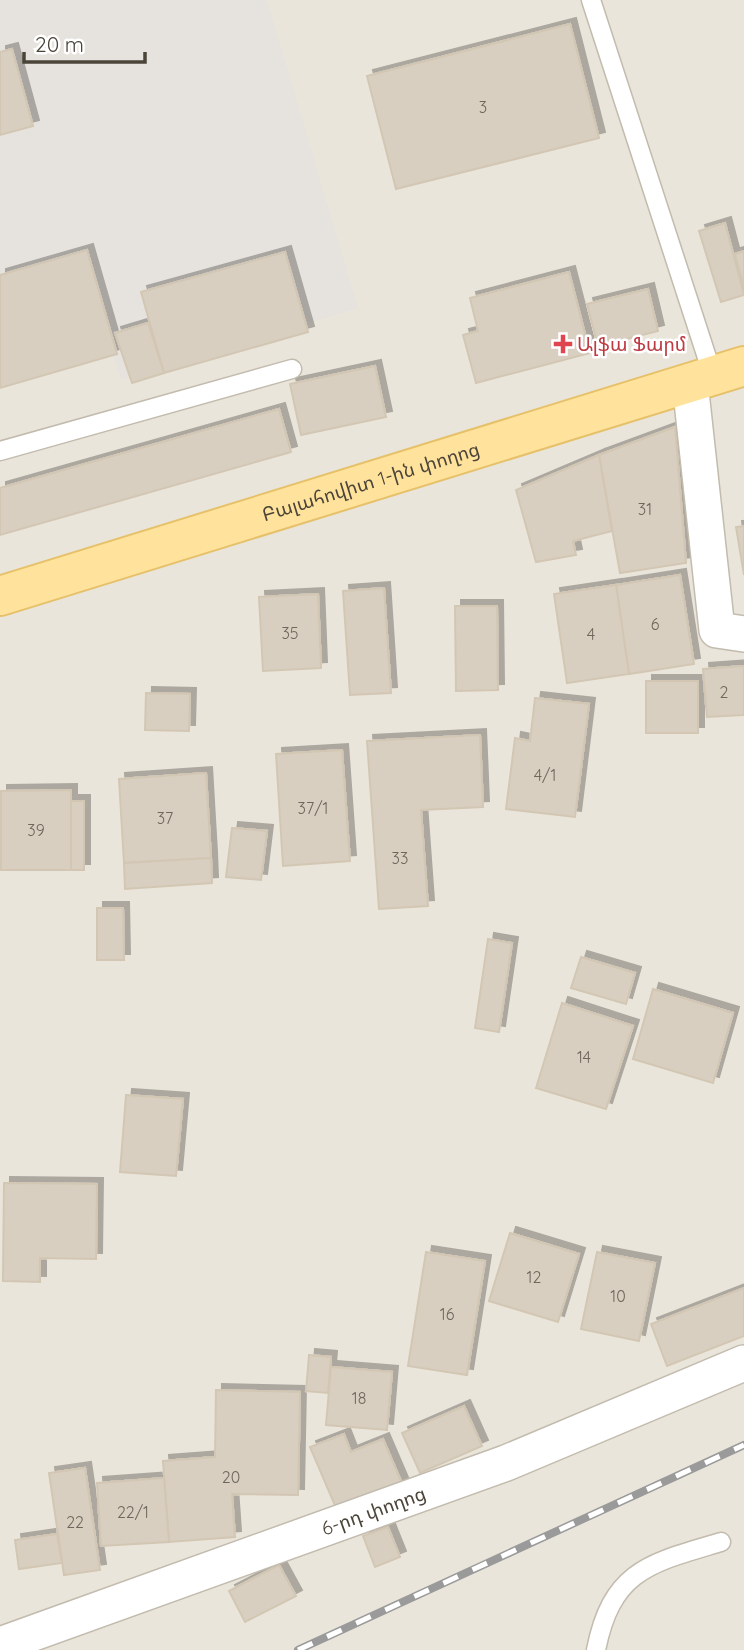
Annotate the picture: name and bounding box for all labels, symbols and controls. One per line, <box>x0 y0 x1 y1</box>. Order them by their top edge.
scale bar <box>24 21 145 65</box>
text: 20 m <box>35 31 84 57</box>
house number: 3 <box>479 97 487 117</box>
place label: Ալֆա Ֆարմ <box>577 332 686 356</box>
marker: Ալֆա Ֆարմ <box>555 336 571 352</box>
street label: Բալահովիտ 1-ին փողոց <box>259 437 482 526</box>
house number: 31 <box>638 499 652 519</box>
house number: 6 <box>651 614 660 634</box>
house number: 35 <box>281 623 299 643</box>
house number: 4 <box>587 624 595 644</box>
house number: 2 <box>720 682 729 702</box>
house number: 4/1 <box>534 765 556 785</box>
house number: 37/1 <box>298 798 328 818</box>
house number: 37 <box>157 808 173 828</box>
house number: 39 <box>27 820 45 840</box>
house number: 33 <box>392 848 408 868</box>
house number: 14 <box>577 1047 591 1067</box>
house number: 12 <box>527 1267 542 1287</box>
house number: 10 <box>610 1286 626 1306</box>
house number: 16 <box>440 1304 455 1324</box>
house number: 18 <box>352 1388 366 1408</box>
house number: 20 <box>222 1467 240 1487</box>
street label: 6-րդ փողոց <box>318 1481 429 1540</box>
house number: 22/1 <box>117 1502 149 1522</box>
house number: 22 <box>66 1512 84 1532</box>

